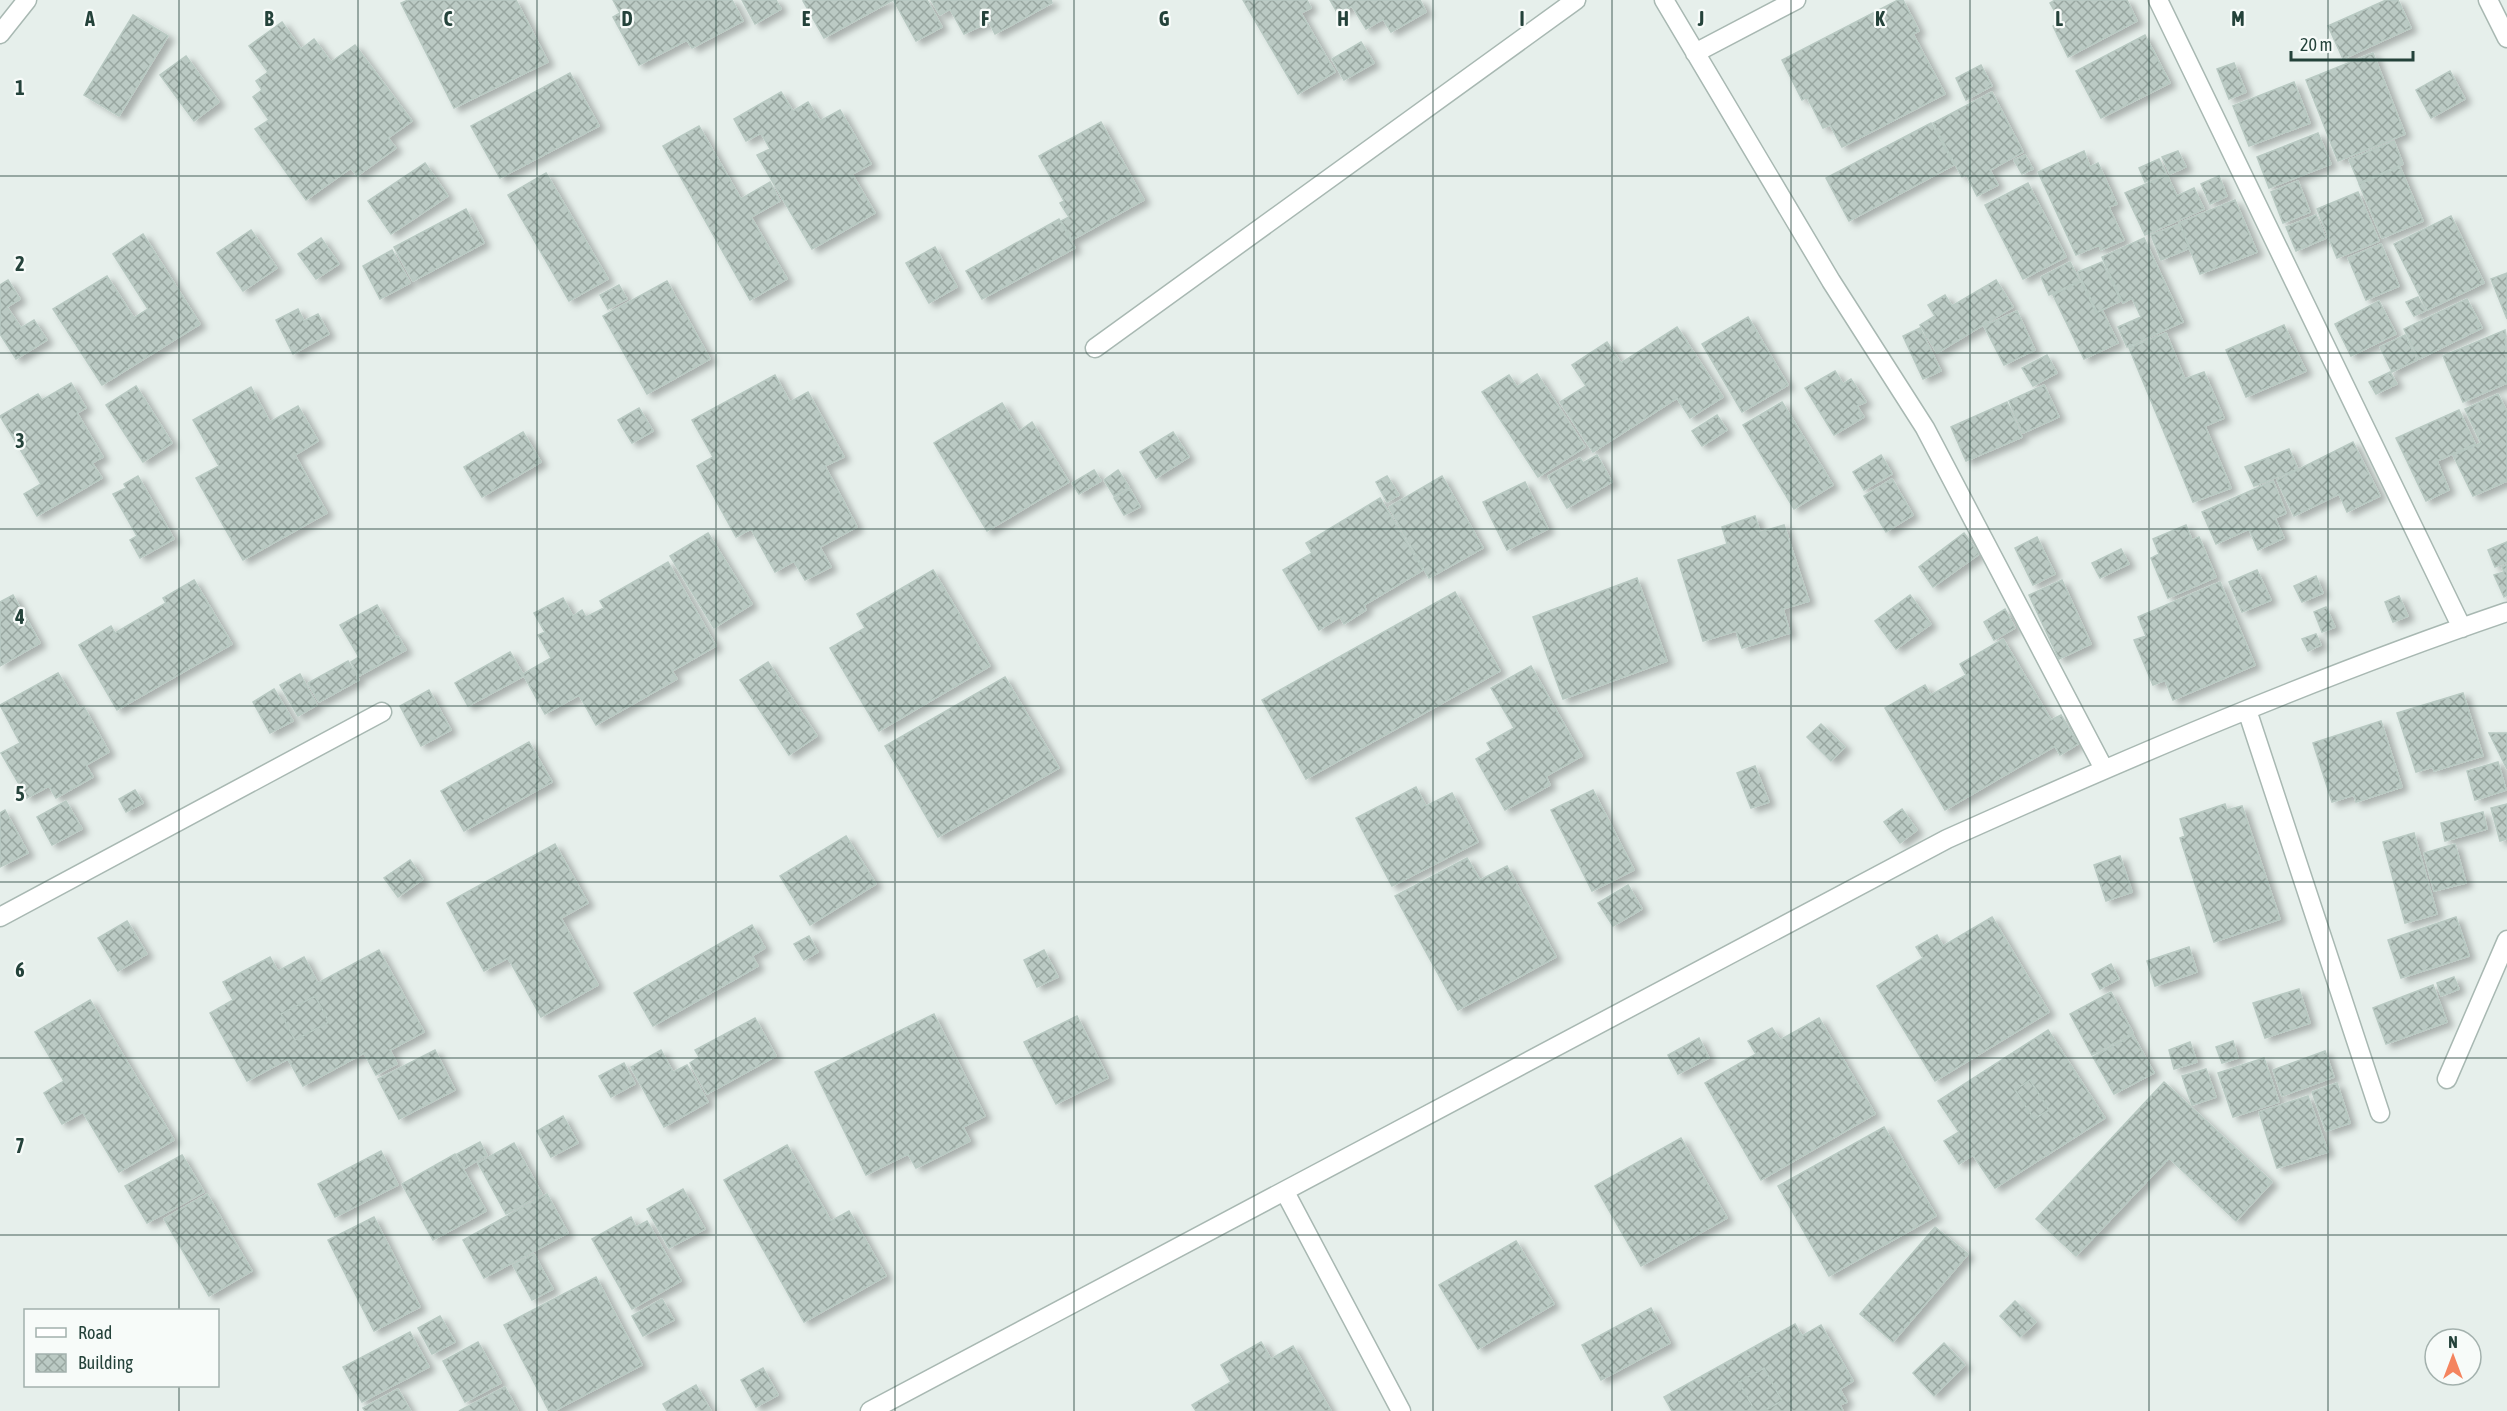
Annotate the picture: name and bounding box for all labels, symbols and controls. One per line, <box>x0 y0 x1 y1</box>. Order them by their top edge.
text: A <box>84 7 95 30</box>
text: B <box>264 7 274 30</box>
text: C <box>444 7 453 30</box>
text: D <box>621 7 633 30</box>
text: E <box>802 7 811 30</box>
text: F <box>981 7 989 30</box>
text: G <box>1159 7 1170 30</box>
text: H <box>1337 7 1349 30</box>
text: I <box>1519 7 1525 30</box>
text: J <box>1697 7 1704 30</box>
text: K <box>1875 7 1885 30</box>
text: L <box>2055 7 2063 30</box>
text: M <box>2231 7 2245 30</box>
scale bar <box>2291 24 2412 62</box>
text: 20 m <box>2300 34 2332 55</box>
text: 1 <box>15 76 25 99</box>
text: 2 <box>15 252 25 275</box>
text: 3 <box>15 429 25 452</box>
text: 4 <box>14 605 25 628</box>
text: 5 <box>15 782 25 805</box>
text: 6 <box>15 958 25 981</box>
text: 7 <box>15 1134 25 1157</box>
legend <box>24 1309 219 1387</box>
text: Road <box>78 1322 112 1343</box>
north arrow <box>2423 1327 2483 1387</box>
text: N <box>2448 1333 2458 1351</box>
text: Building <box>78 1352 133 1373</box>

